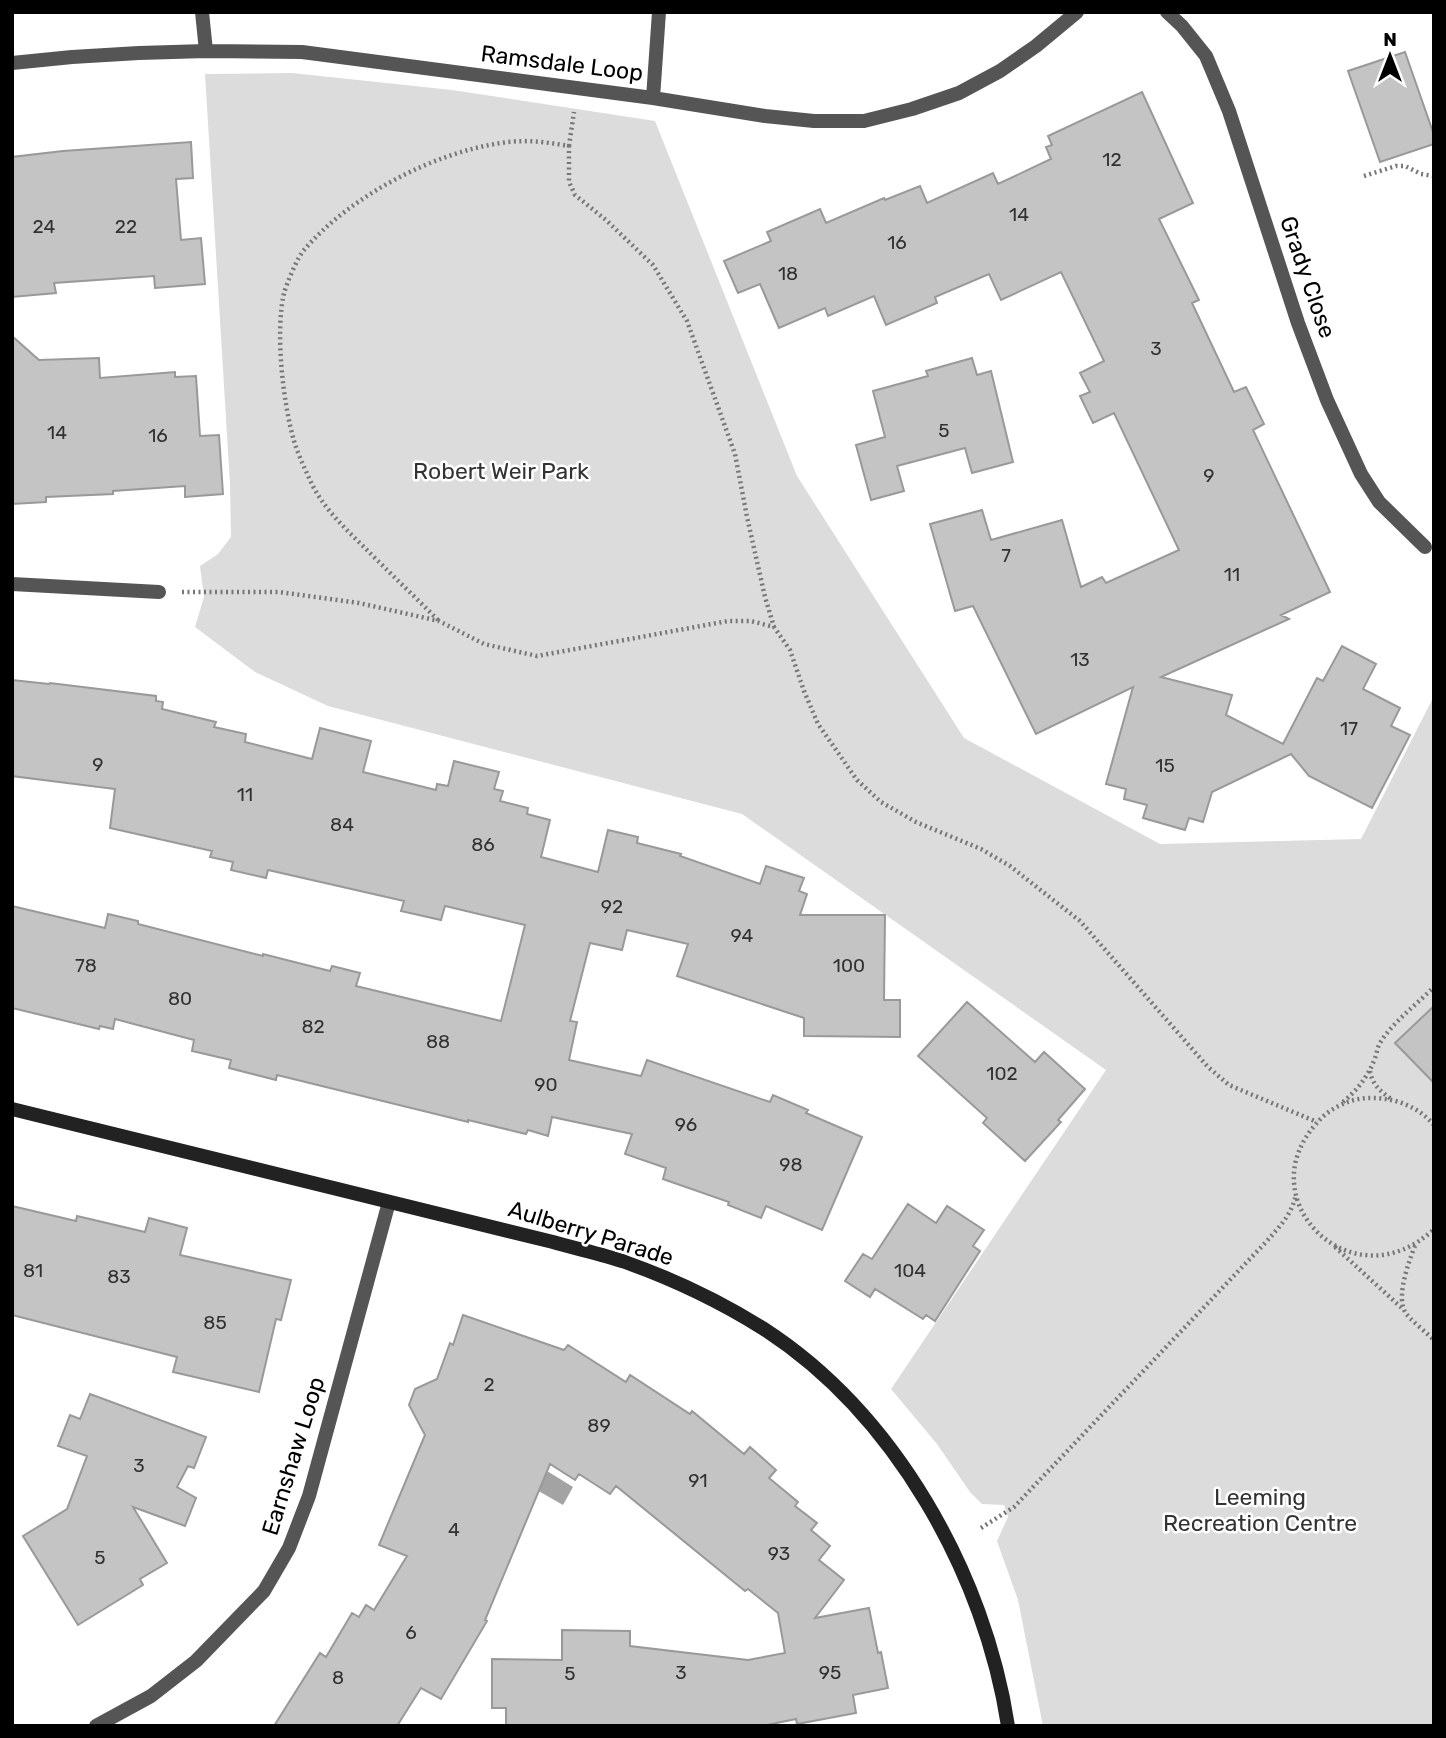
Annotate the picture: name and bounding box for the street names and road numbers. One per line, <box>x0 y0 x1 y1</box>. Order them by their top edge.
street label: Ramsdale Loop <box>479 39 645 87</box>
street label: Grady Close <box>1274 212 1342 342</box>
street label: Aulberry Parade <box>505 1195 677 1271</box>
street label: Earnshaw Loop <box>256 1373 330 1539</box>

